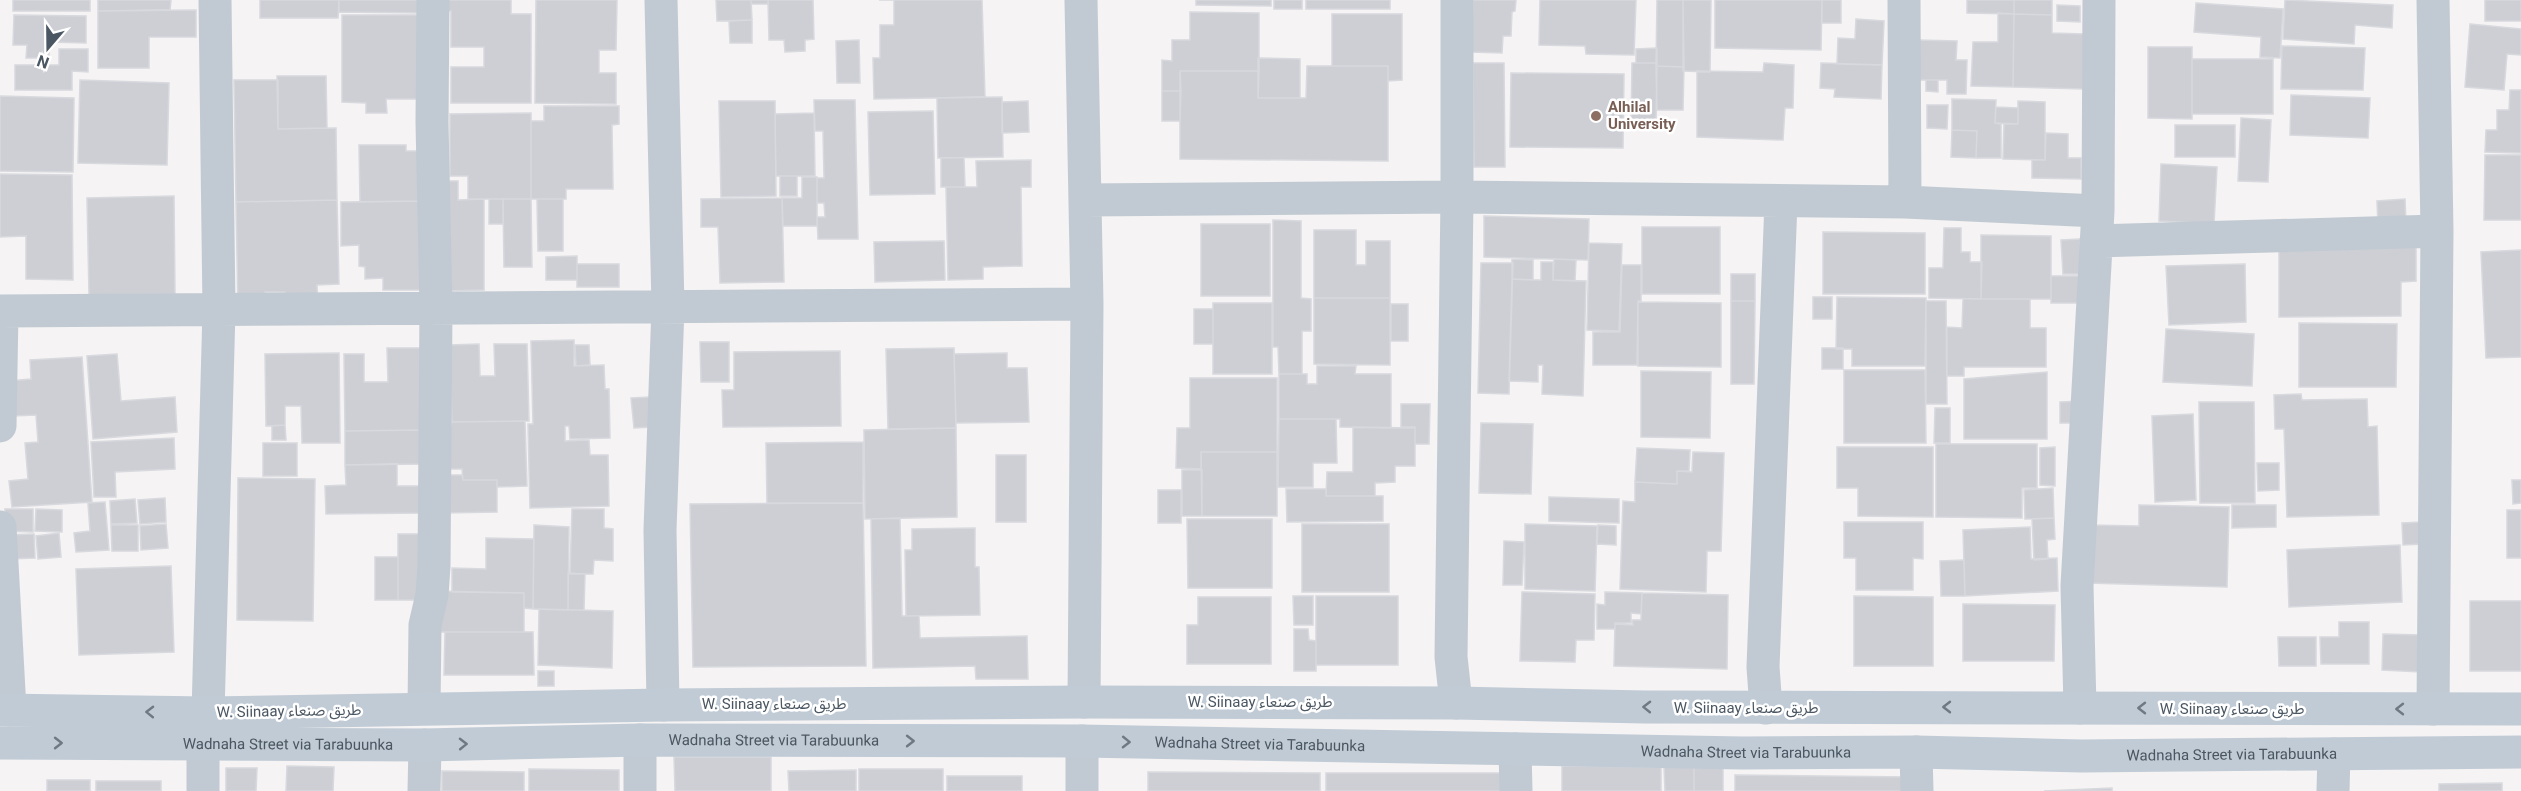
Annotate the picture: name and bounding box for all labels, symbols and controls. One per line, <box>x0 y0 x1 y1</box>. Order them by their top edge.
north arrow <box>18 18 78 78</box>
text: N <box>34 51 52 72</box>
place label: Alhilal University <box>1608 98 1676 133</box>
marker: Alhilal University <box>1589 109 1603 123</box>
street label: W. Siinaay طريق صنعاء <box>1188 693 1332 712</box>
street label: W. Siinaay طريق صنعاء <box>702 695 846 714</box>
street label: W. Siinaay طريق صنعاء <box>1674 699 1818 718</box>
street label: W. Siinaay طريق صنعاء <box>2160 700 2304 719</box>
street label: W. Siinaay طريق صنعاء <box>217 701 361 722</box>
one-way arrow <box>1642 701 1651 714</box>
one-way arrow <box>1942 701 1951 713</box>
one-way arrow <box>2137 702 2146 714</box>
one-way arrow <box>2395 703 2404 715</box>
one-way arrow <box>145 706 154 718</box>
street label: Wadnaha Street via Tarabuunka <box>669 731 879 750</box>
street label: Wadnaha Street via Tarabuunka <box>1154 733 1365 755</box>
street label: Wadnaha Street via Tarabuunka <box>183 735 393 754</box>
one-way arrow <box>906 735 915 747</box>
one-way arrow <box>1122 736 1131 748</box>
one-way arrow <box>54 737 63 749</box>
one-way arrow <box>459 738 468 750</box>
street label: Wadnaha Street via Tarabuunka <box>1640 742 1851 762</box>
street label: Wadnaha Street via Tarabuunka <box>2126 745 2337 765</box>

